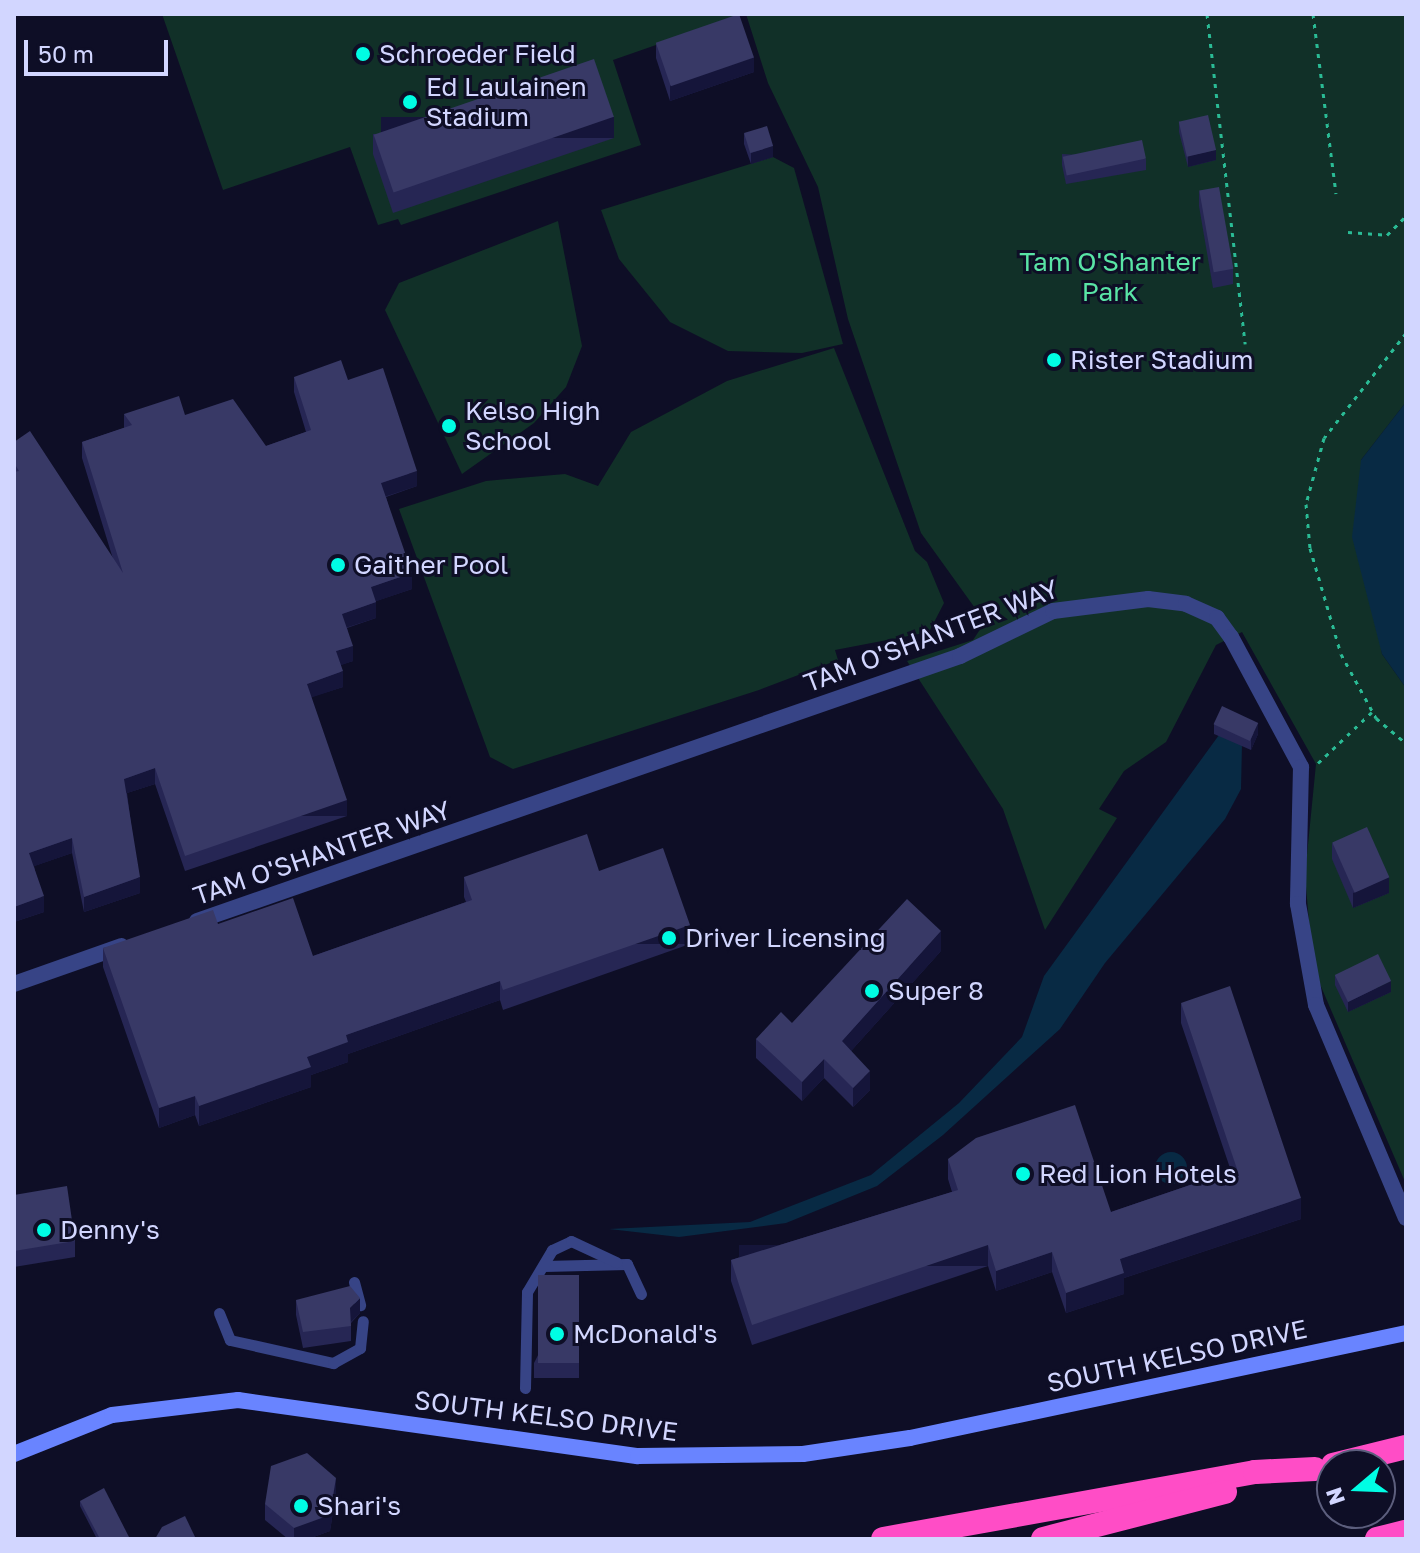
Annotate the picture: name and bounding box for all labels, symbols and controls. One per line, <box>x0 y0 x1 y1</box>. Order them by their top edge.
scale bar <box>28 24 172 74</box>
place label: Schroeder Field <box>379 38 576 70</box>
text: 50 m <box>38 39 94 68</box>
marker: Schroeder Field <box>354 45 372 63</box>
place label: Ed Laulainen Stadium <box>426 71 587 132</box>
marker: Ed Laulainen Stadium <box>401 93 419 111</box>
park label: Tam O'Shanter Park <box>1019 246 1201 308</box>
place label: Rister Stadium <box>1070 344 1253 376</box>
marker: Rister Stadium <box>1045 351 1063 369</box>
place label: Kelso High School <box>465 395 600 456</box>
marker: Kelso High School <box>440 417 458 435</box>
place label: Gaither Pool <box>354 549 508 581</box>
marker: Gaither Pool <box>329 556 347 574</box>
street label: TAM O'SHANTER WAY <box>799 573 1063 699</box>
street label: TAM O'SHANTER WAY <box>189 794 455 912</box>
place label: Driver Licensing <box>685 922 886 954</box>
marker: Driver Licensing <box>660 929 678 947</box>
place label: Super 8 <box>888 975 984 1007</box>
marker: Super 8 <box>863 982 881 1000</box>
place label: Red Lion Hotels <box>1039 1158 1237 1190</box>
marker: Red Lion Hotels <box>1014 1165 1032 1183</box>
place label: Denny's <box>60 1214 160 1246</box>
marker: Denny's <box>35 1221 53 1239</box>
street label: SOUTH KELSO DRIVE <box>1044 1313 1310 1399</box>
place label: McDonald's <box>573 1318 718 1350</box>
marker: McDonald's <box>548 1325 566 1343</box>
street label: SOUTH KELSO DRIVE <box>413 1384 679 1448</box>
north arrow <box>1316 1449 1396 1529</box>
text: N <box>1319 1484 1350 1509</box>
place label: Shari's <box>317 1490 401 1522</box>
marker: Shari's <box>292 1497 310 1515</box>

